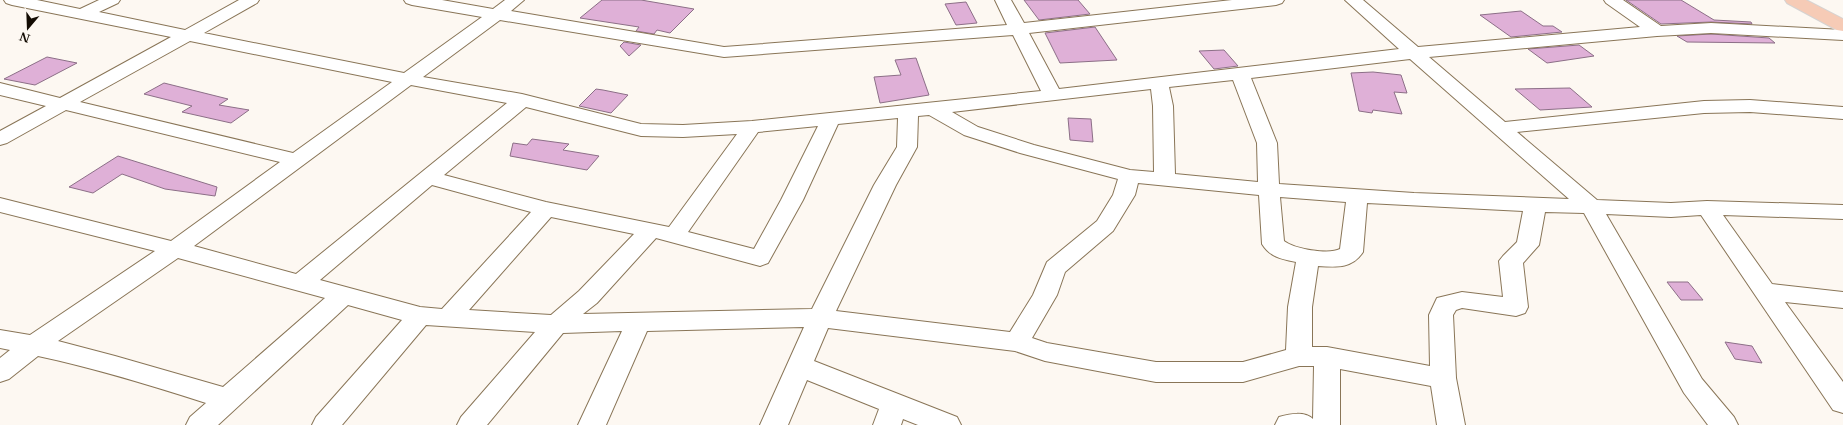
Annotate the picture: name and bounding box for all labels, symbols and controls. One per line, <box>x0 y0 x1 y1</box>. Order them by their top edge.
north arrow <box>8 8 48 48</box>
text: N <box>17 29 32 46</box>

